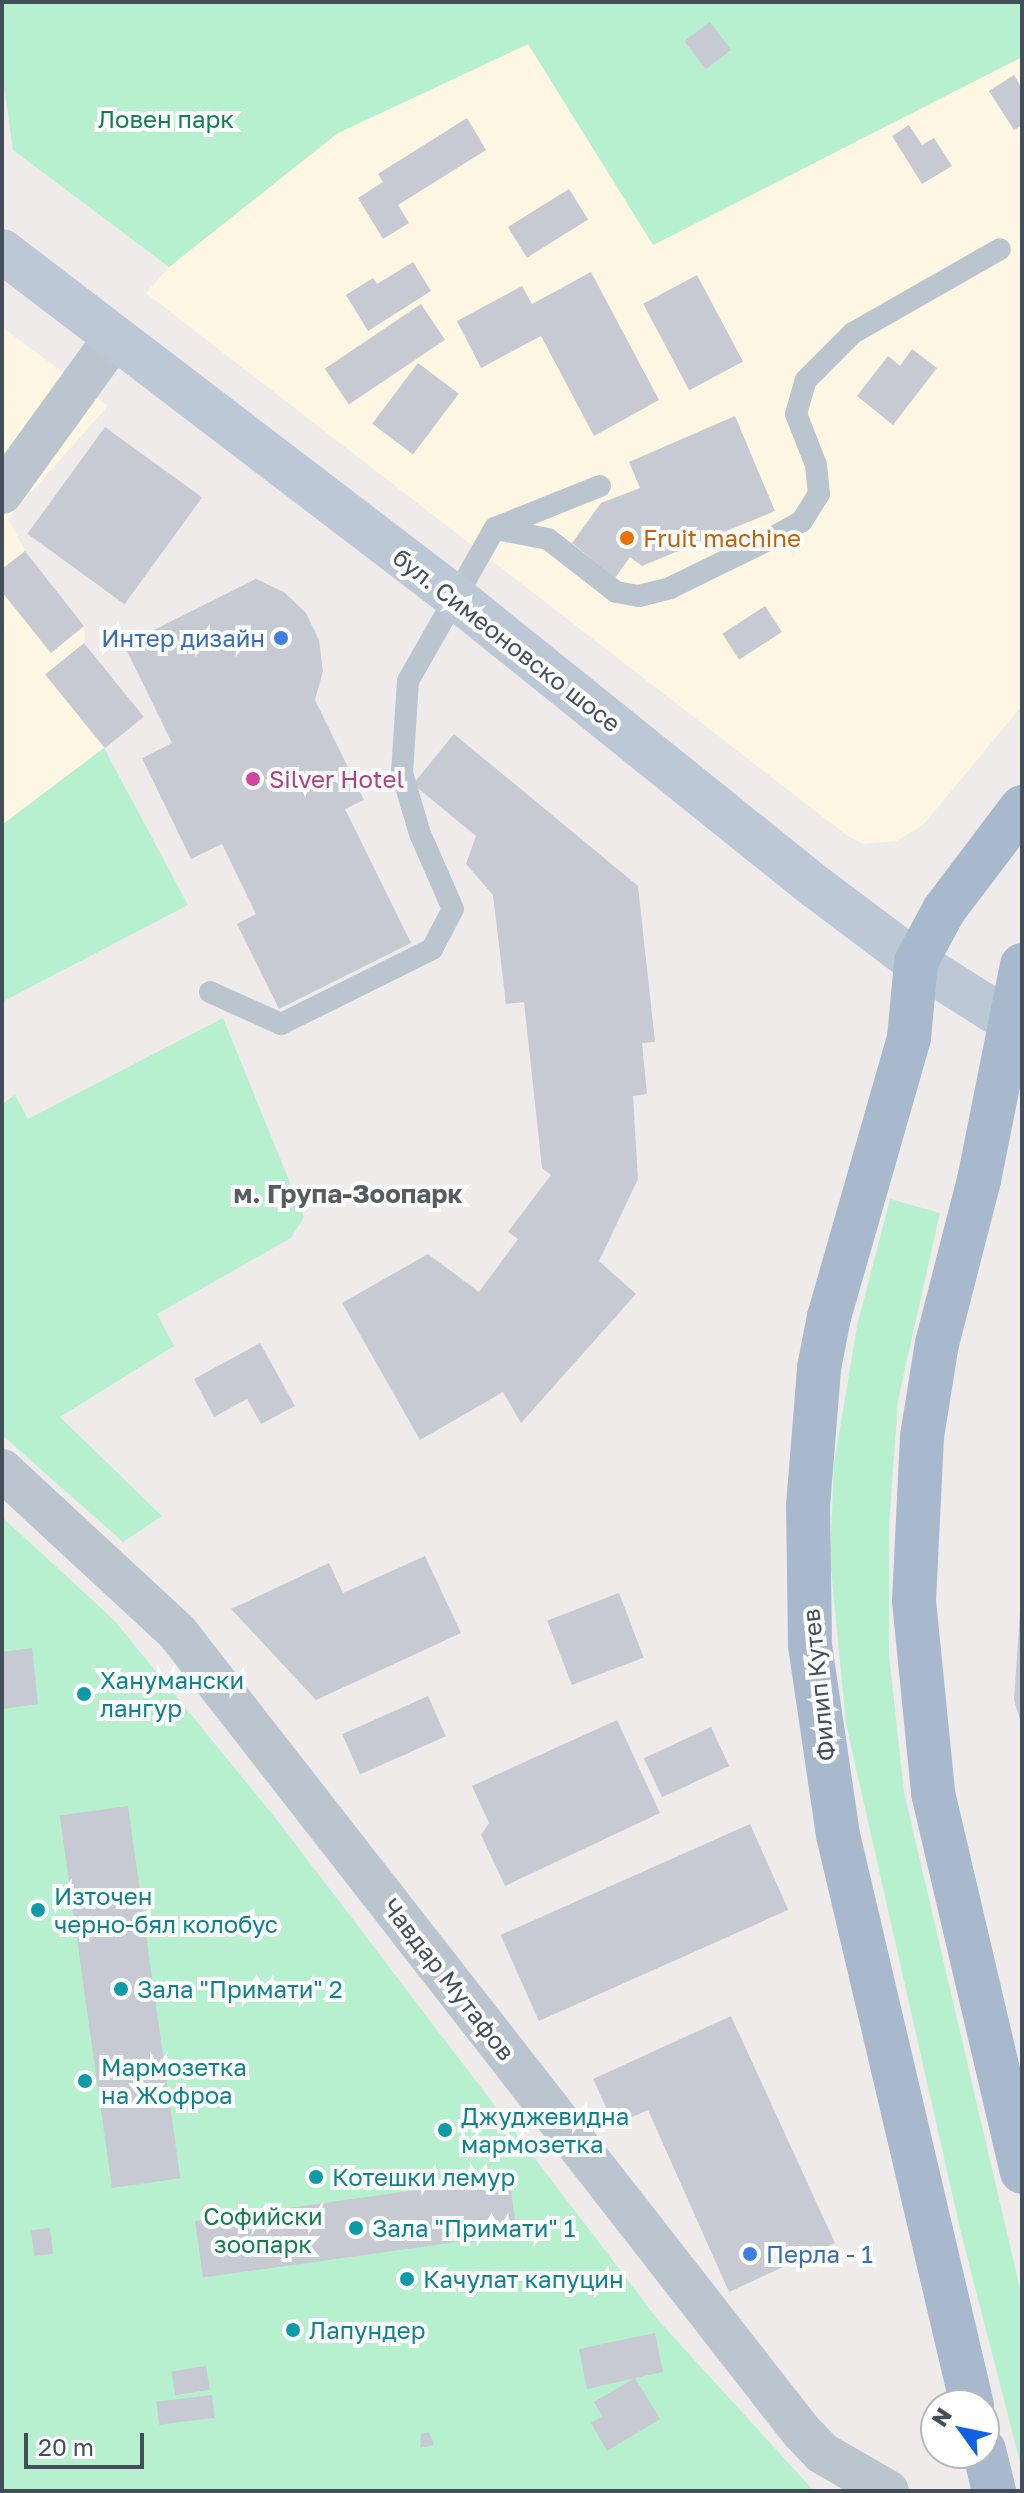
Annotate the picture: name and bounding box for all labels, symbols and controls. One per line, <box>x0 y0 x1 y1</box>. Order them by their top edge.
park label: Ловен парк <box>98 105 234 133</box>
place label: Fruit machine <box>643 524 801 552</box>
marker: Fruit machine <box>618 529 636 547</box>
street label: бул. Симеоновско шосе <box>387 542 627 738</box>
place label: Интер дизайн <box>101 624 265 652</box>
marker: Интер дизайн <box>272 629 290 647</box>
place label: Silver Hotel <box>269 765 404 793</box>
marker: Silver Hotel <box>244 770 262 788</box>
district label: м. Група-Зоопарк <box>233 1178 463 1210</box>
street label: Филип Кутев <box>796 1607 840 1763</box>
place label: Ханумански лангур <box>100 1666 244 1722</box>
marker: Ханумански лангур <box>75 1685 93 1703</box>
place label: Източен черно-бял колобус <box>54 1882 278 1938</box>
street label: Чавдар Мутафов <box>377 1892 521 2066</box>
marker: Източен черно-бял колобус <box>29 1901 47 1919</box>
place label: Зала "Примати" 2 <box>137 1975 343 2003</box>
marker: Зала "Примати" 2 <box>112 1980 130 1998</box>
place label: Мармозетка на Жофроа <box>101 2053 247 2109</box>
marker: Мармозетка на Жофроа <box>76 2072 94 2090</box>
place label: Джуджевидна мармозетка <box>461 2102 629 2158</box>
marker: Джуджевидна мармозетка <box>436 2121 454 2139</box>
place label: Котешки лемур <box>332 2163 515 2191</box>
marker: Котешки лемур <box>307 2168 325 2186</box>
park label: Софийски зоопарк <box>203 2202 323 2258</box>
place label: Зала "Примати" 1 <box>372 2214 575 2242</box>
marker: Зала "Примати" 1 <box>347 2219 365 2237</box>
place label: Перла - 1 <box>766 2240 873 2268</box>
marker: Перла - 1 <box>741 2245 759 2263</box>
place label: Качулат капуцин <box>423 2265 624 2293</box>
marker: Качулат капуцин <box>398 2270 416 2288</box>
place label: Лапундер <box>309 2316 425 2344</box>
marker: Лапундер <box>284 2321 302 2339</box>
north arrow <box>920 2389 1000 2469</box>
text: N <box>925 2402 957 2431</box>
scale bar <box>28 2417 148 2467</box>
text: 20 m <box>38 2432 94 2461</box>

